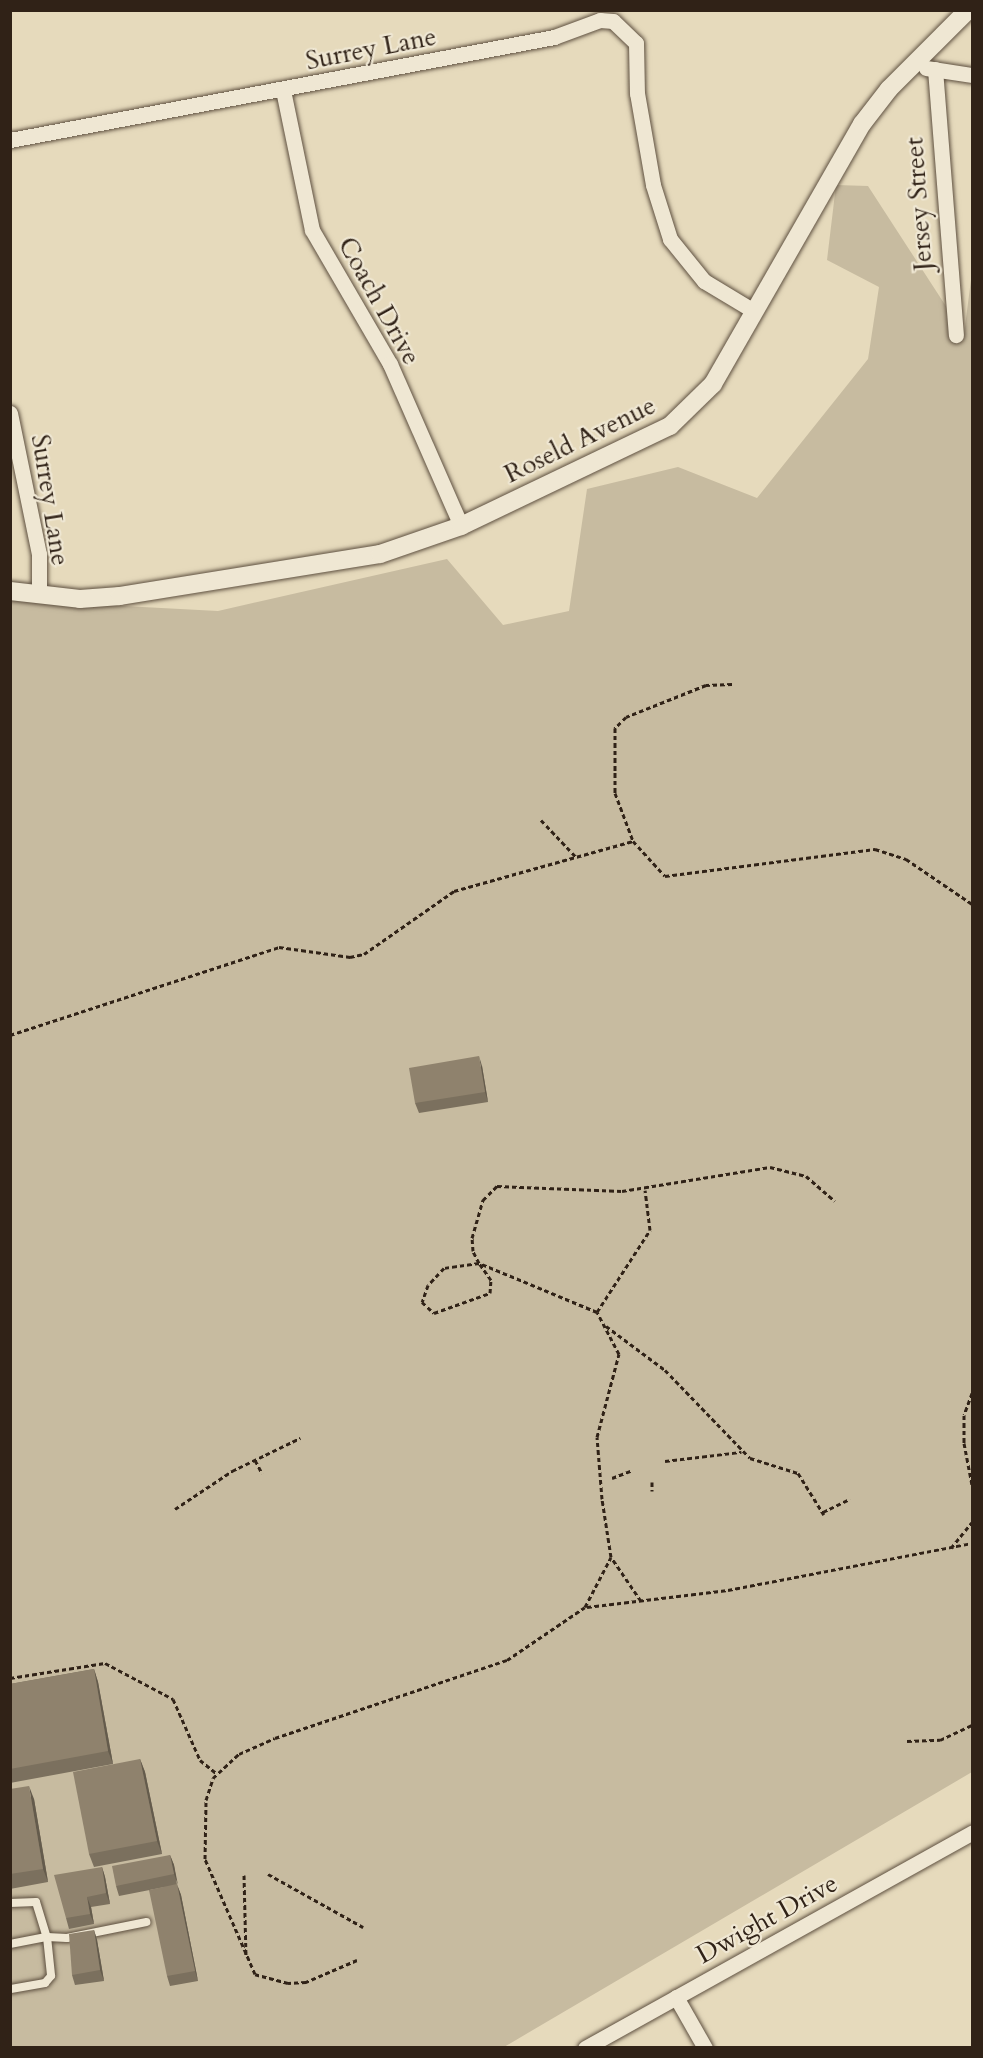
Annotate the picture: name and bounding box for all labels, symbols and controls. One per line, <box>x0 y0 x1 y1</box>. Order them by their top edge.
street label: Surrey Lane <box>303 21 439 77</box>
street label: Jersey Street <box>899 136 939 272</box>
street label: Coach Drive <box>331 232 427 370</box>
street label: Roseld Avenue <box>499 390 661 490</box>
street label: Surrey Lane <box>24 432 76 568</box>
street label: Dwight Drive <box>691 1867 843 1971</box>

